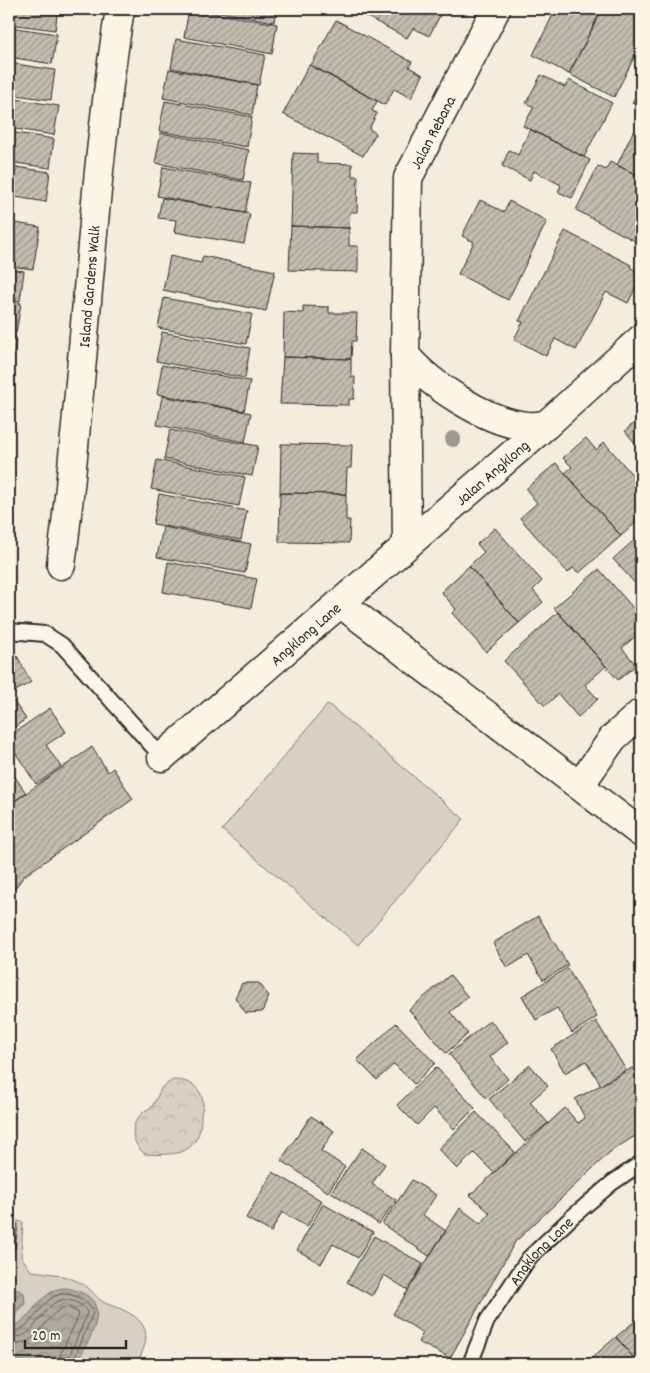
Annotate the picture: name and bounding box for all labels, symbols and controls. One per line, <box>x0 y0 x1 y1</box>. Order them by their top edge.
street label: Jalan Rebana <box>406 92 463 174</box>
street label: Island Gardens Walk <box>74 224 108 349</box>
street label: Jalan Angklong <box>452 435 535 512</box>
street label: Angklong Lane <box>266 598 347 673</box>
street label: Angklong Lane <box>505 1212 580 1291</box>
scale bar <box>25 1318 126 1350</box>
text: 20 m <box>32 1326 60 1348</box>

